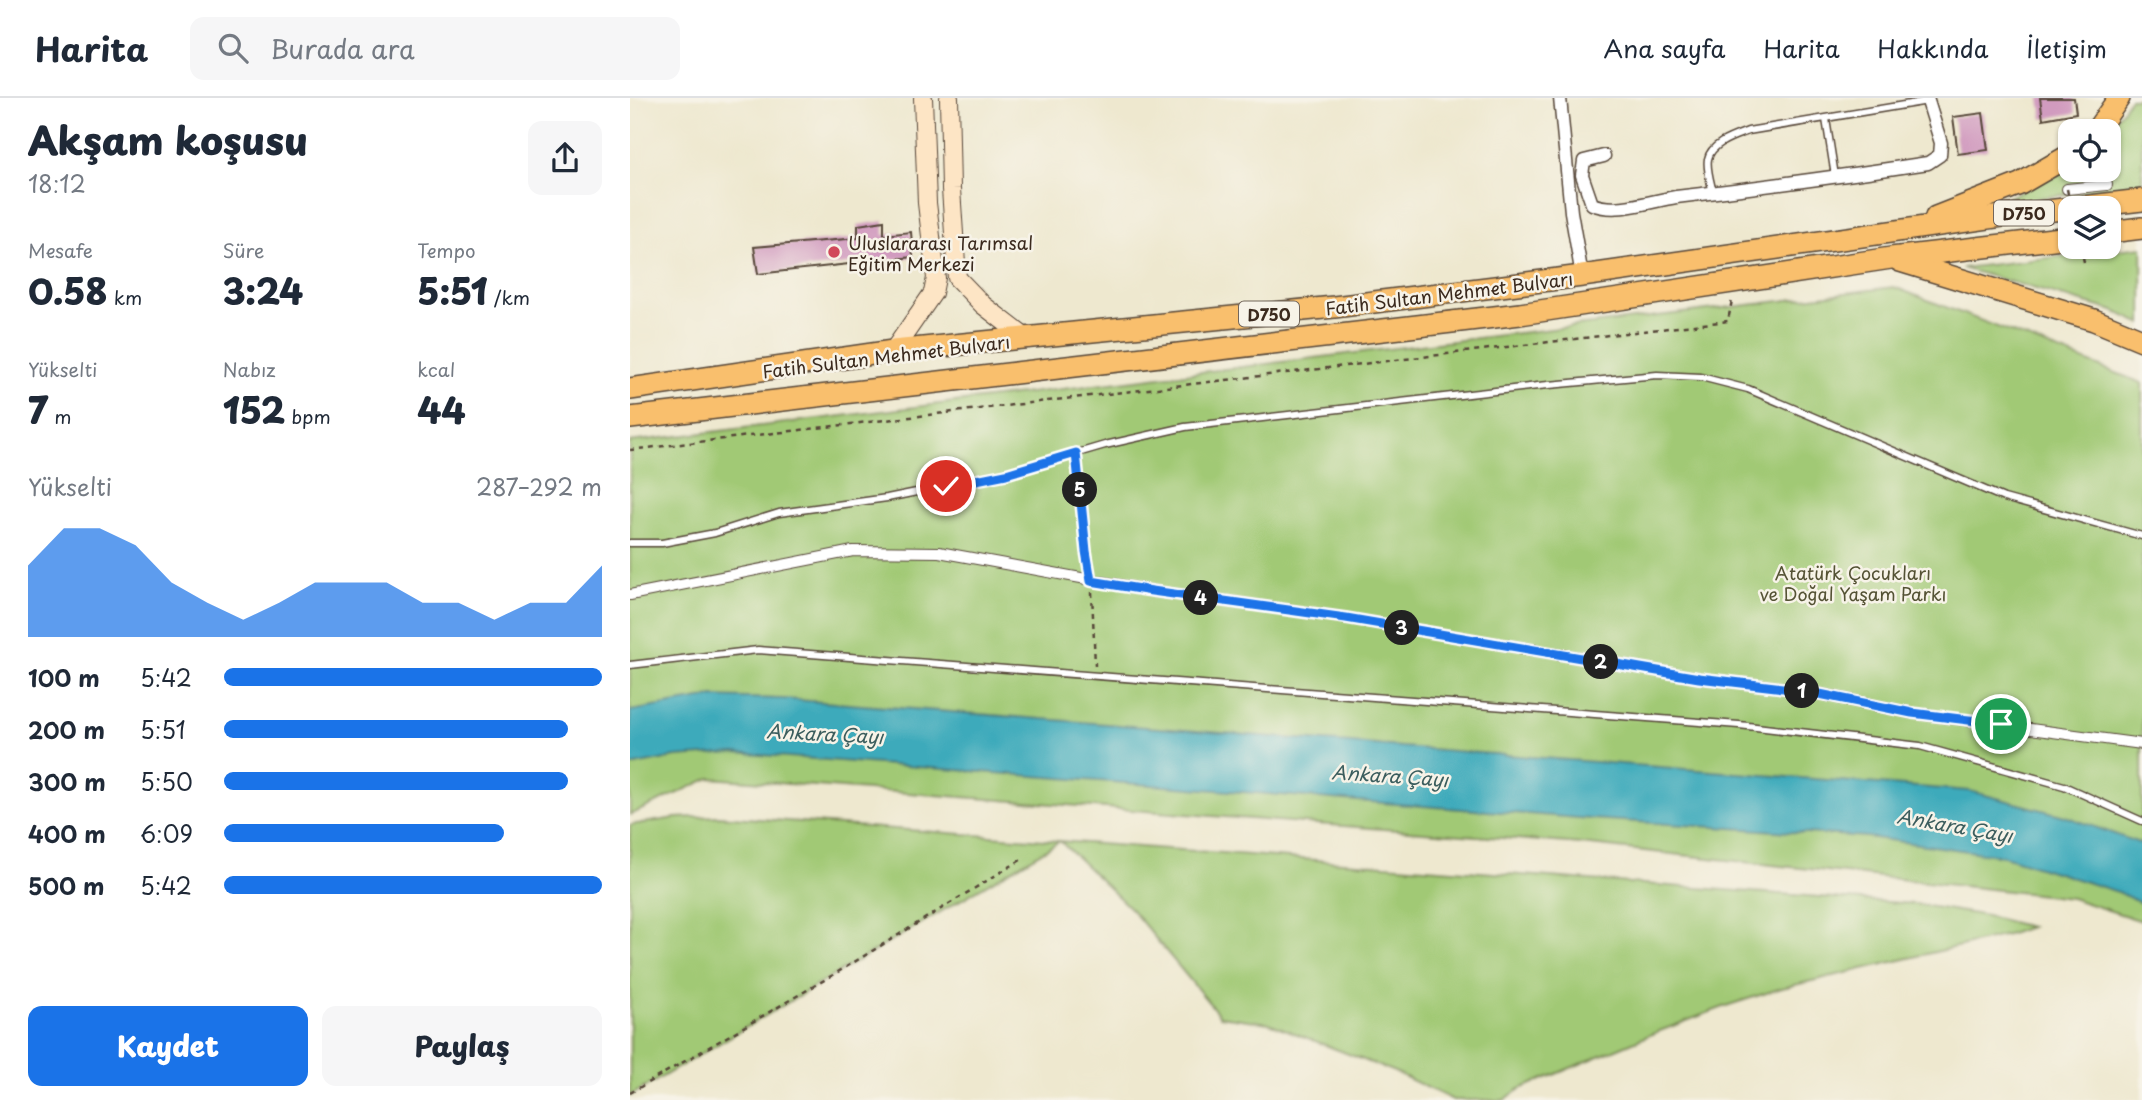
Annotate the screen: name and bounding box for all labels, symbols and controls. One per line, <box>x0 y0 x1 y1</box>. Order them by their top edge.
search box <box>190 17 680 80</box>
text: Harita <box>35 23 148 73</box>
icon: search <box>214 29 252 67</box>
text: Burada ara <box>270 29 415 68</box>
text: Ana sayfa <box>1604 30 1725 66</box>
text: Harita <box>1763 30 1840 66</box>
text: Hakkında <box>1878 30 1988 66</box>
text: İletişim <box>2026 30 2107 66</box>
text: Akşam koşusu <box>28 111 308 168</box>
map controls <box>2058 119 2121 259</box>
button: locate <box>2058 119 2121 182</box>
button: share <box>528 121 602 195</box>
text: 18:12 <box>28 166 86 201</box>
button: layers <box>2058 196 2121 259</box>
road number: D750 <box>1994 200 2054 225</box>
place label: Uluslararası Tarımsal Eğitim Merkezi <box>848 229 1033 277</box>
text: Mesafe <box>28 236 93 264</box>
text: Süre <box>223 236 264 264</box>
text: Tempo <box>417 236 475 264</box>
marker: Uluslararası Tarımsal Eğitim Merkezi <box>826 244 842 260</box>
text: 0.58 <box>28 264 108 317</box>
text: 3:24 <box>223 264 303 317</box>
text: 5:51 <box>417 264 488 317</box>
street label: Fatih Sultan Mehmet Bulvarı <box>1324 264 1574 322</box>
text: km <box>108 283 142 311</box>
text: /km <box>488 283 530 311</box>
road number: D750 <box>1239 302 1299 327</box>
street label: Fatih Sultan Mehmet Bulvarı <box>761 327 1011 385</box>
text: Yükselti <box>28 355 97 383</box>
text: Nabız <box>223 355 276 383</box>
text: kcal <box>417 355 455 383</box>
text: 7 <box>28 383 48 436</box>
text: 152 <box>223 383 285 436</box>
text: 44 <box>417 383 466 436</box>
text: m <box>48 402 72 430</box>
text: bpm <box>285 402 331 430</box>
pin <box>916 456 976 516</box>
icon: check <box>927 467 965 505</box>
text: Yükselti <box>28 469 112 504</box>
text: 287–292 m <box>476 469 602 504</box>
pin: 5 <box>1063 472 1098 508</box>
text: 5 <box>1073 475 1086 503</box>
park label: Atatürk Çocukları ve Doğal Yaşam Parkı <box>1759 559 1947 607</box>
pin: 4 <box>1184 580 1218 616</box>
text: 4 <box>1194 583 1207 611</box>
pin: 3 <box>1384 610 1420 646</box>
text: 3 <box>1395 613 1408 641</box>
pin: 2 <box>1584 644 1618 680</box>
text: 2 <box>1594 647 1607 675</box>
text: 100 m <box>28 660 100 695</box>
text: 5:42 <box>140 660 192 695</box>
pin: 1 <box>1784 674 1820 708</box>
text: 1 <box>1797 676 1806 704</box>
pin <box>1971 694 2031 754</box>
icon: arrive <box>1982 705 2020 743</box>
text: 200 m <box>28 712 105 747</box>
text: 5:51 <box>140 712 186 747</box>
water label: Ankara Çayı <box>766 716 886 750</box>
water label: Ankara Çayı <box>1331 757 1451 793</box>
text: 300 m <box>28 764 106 799</box>
text: 5:50 <box>140 764 193 799</box>
water label: Ankara Çayı <box>1895 801 2017 849</box>
text: 400 m <box>28 816 106 851</box>
text: 6:09 <box>140 816 193 851</box>
text: 500 m <box>28 868 105 903</box>
text: 5:42 <box>140 868 192 903</box>
button: Kaydet <box>28 1006 308 1086</box>
button: Paylaş <box>322 1006 602 1086</box>

